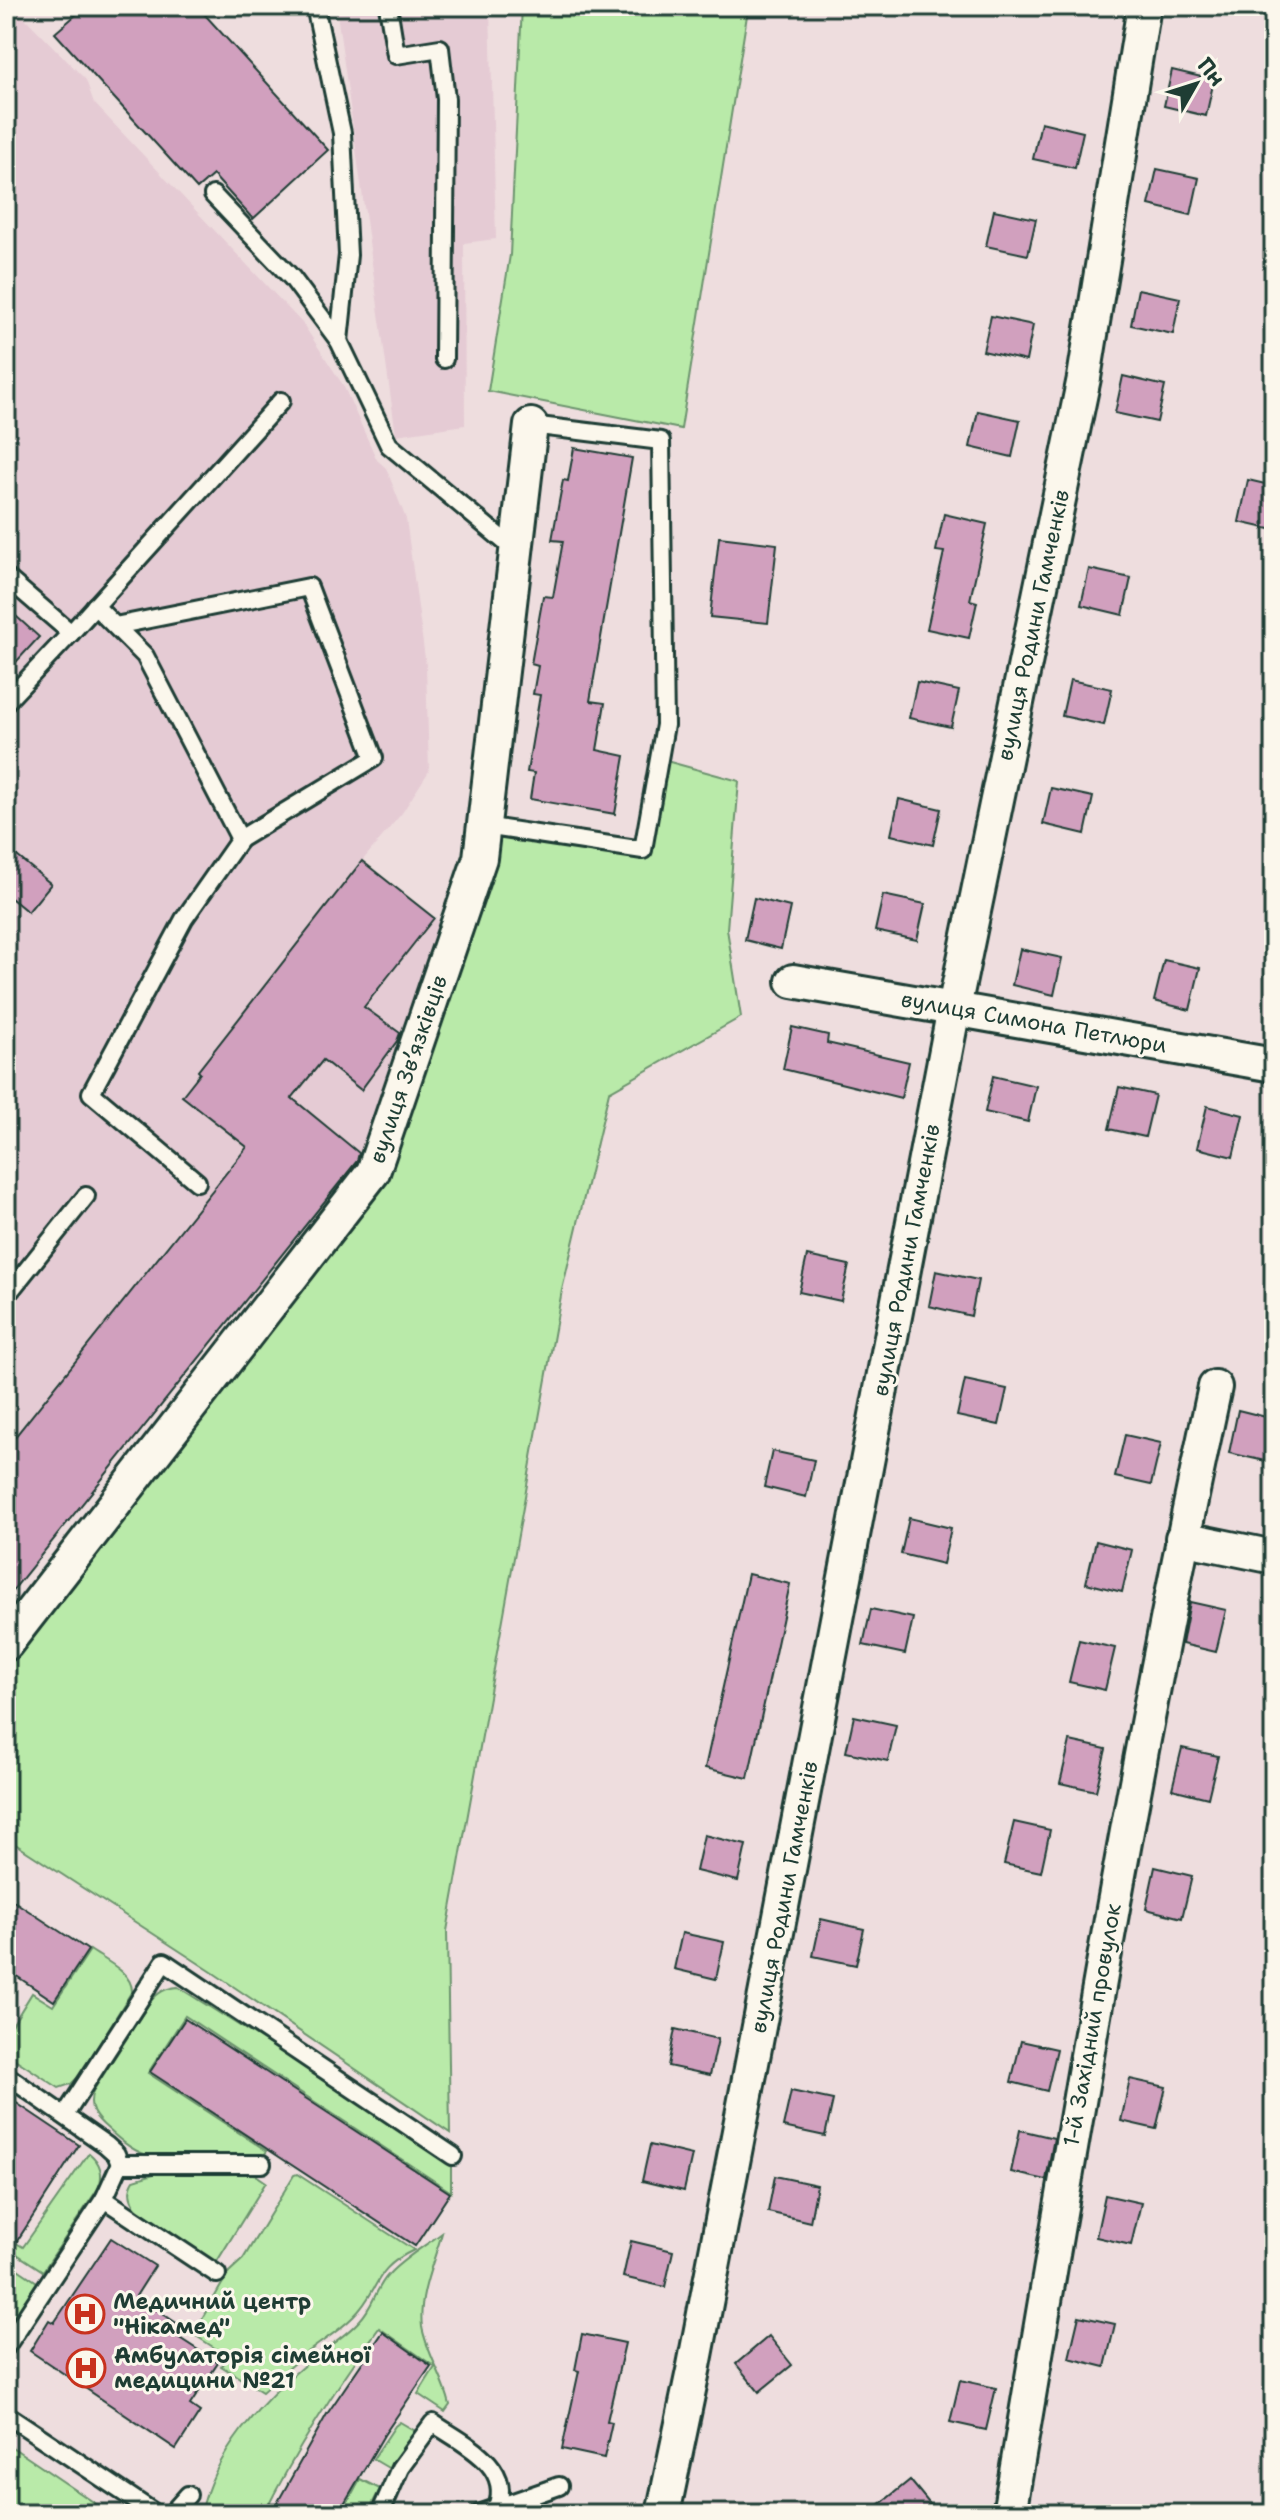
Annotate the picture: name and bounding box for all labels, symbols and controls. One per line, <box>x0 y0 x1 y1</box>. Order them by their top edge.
north arrow <box>1156 44 1236 124</box>
text: Пн <box>1191 51 1232 92</box>
street label: вулиця Родини Гамченків <box>990 487 1076 763</box>
street label: вулиця Звʼязківців <box>362 971 454 1167</box>
street label: вулиця Симона Петлюри <box>899 984 1169 1060</box>
street label: вулиця Родини Гамченків <box>865 1122 947 1398</box>
street label: вулиця Родини Гамченків <box>743 1759 825 2035</box>
street label: 1-й Західний провулок <box>1056 1901 1128 2149</box>
place label: Медичний центр "Нікамед" <box>113 2287 311 2341</box>
hospital icon: Медичний центр "Нікамед" <box>64 2293 106 2335</box>
place label: Амбулаторія сімейної медицини №21 <box>114 2341 372 2395</box>
hospital icon: Амбулаторія сімейної медицини №21 <box>65 2347 107 2389</box>

